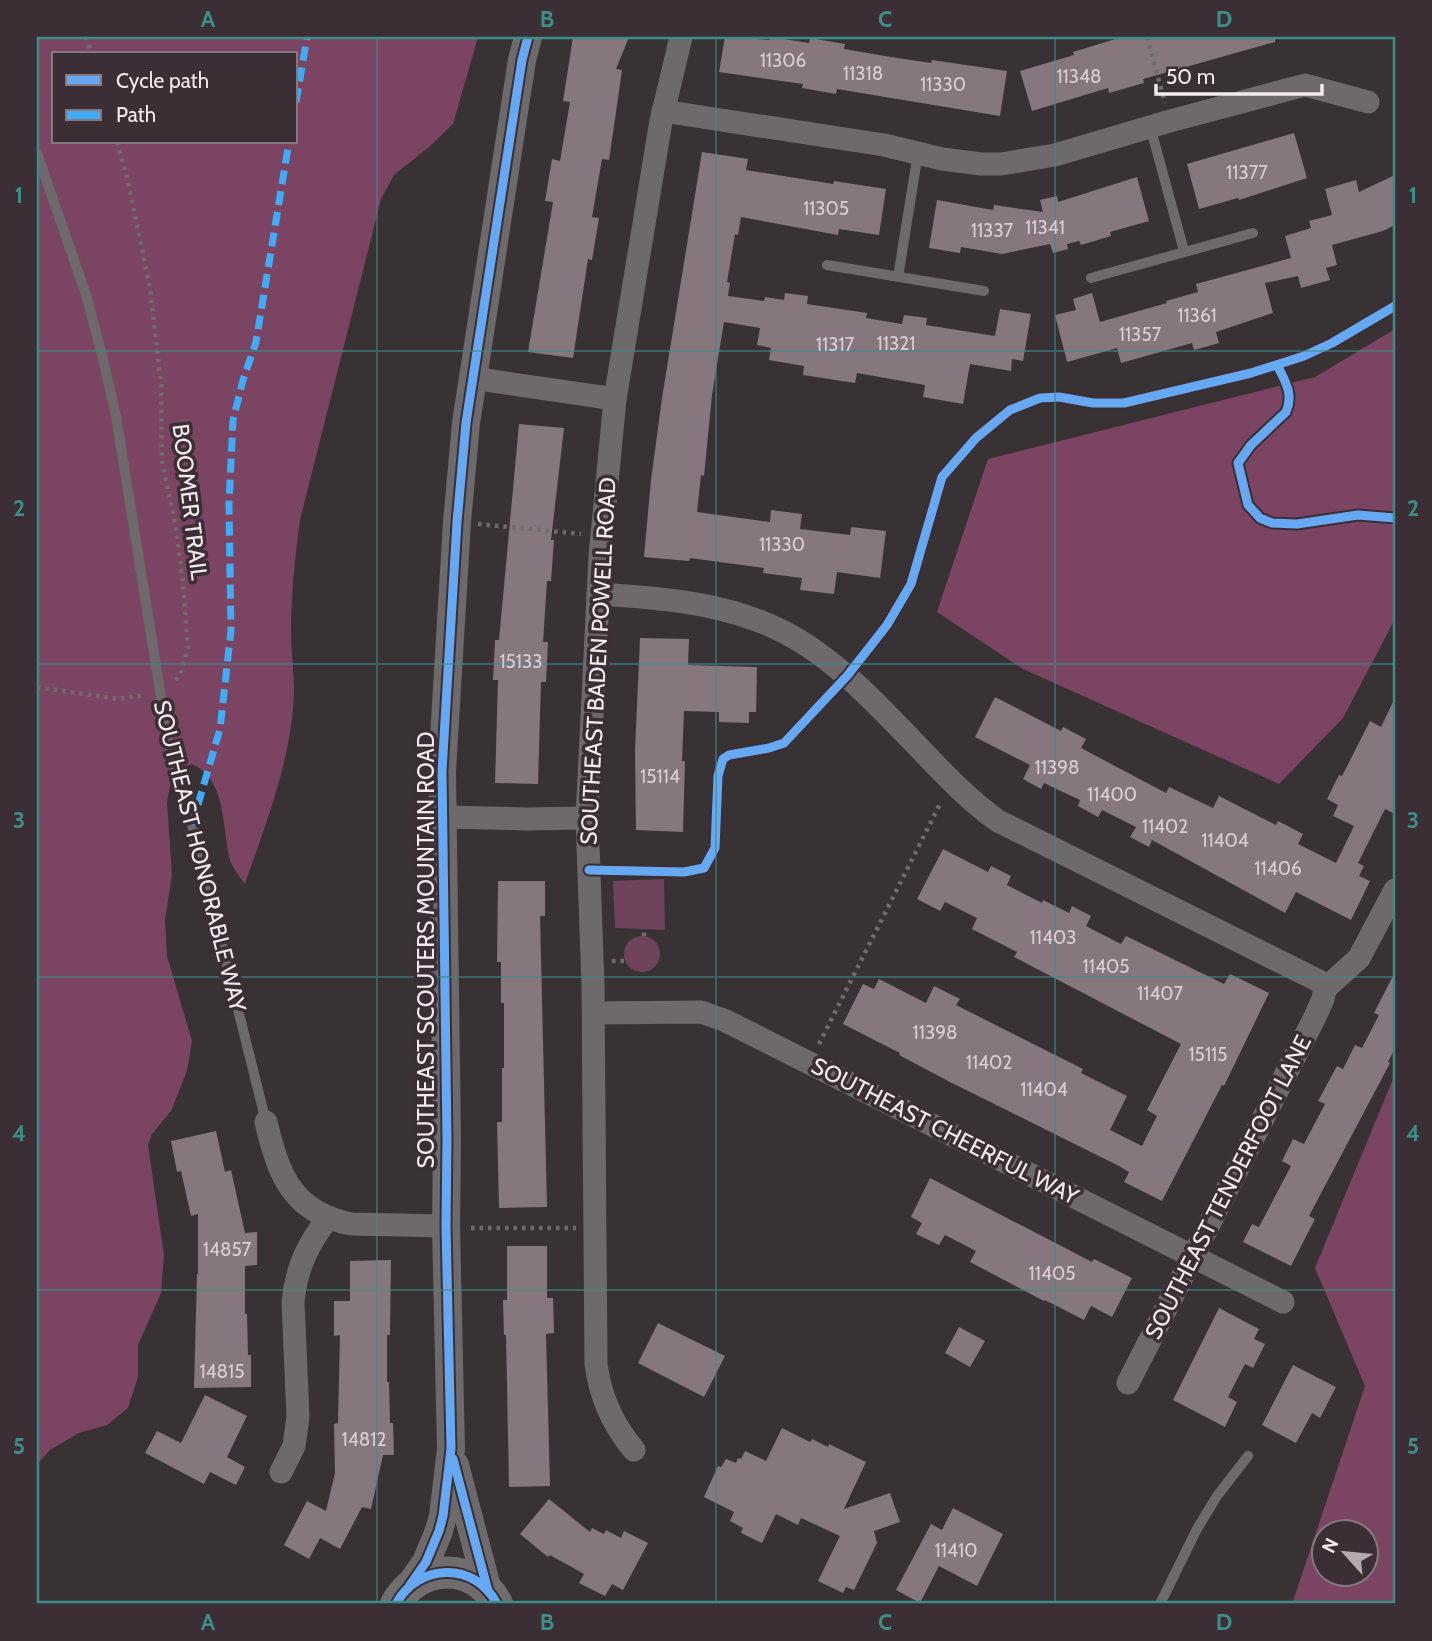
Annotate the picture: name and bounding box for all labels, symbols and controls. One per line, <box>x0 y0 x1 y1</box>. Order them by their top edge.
text: A <box>201 5 216 33</box>
text: B <box>540 5 554 33</box>
text: C <box>878 5 892 33</box>
text: D <box>1216 5 1232 33</box>
house number: 11306 <box>760 49 806 72</box>
legend <box>52 52 298 144</box>
scale bar <box>1156 52 1322 96</box>
house number: 11318 <box>843 62 883 85</box>
text: 50 m <box>1166 64 1215 89</box>
house number: 11348 <box>1056 65 1102 88</box>
text: Cycle path <box>116 68 209 93</box>
house number: 11330 <box>920 73 966 96</box>
text: Path <box>116 102 156 127</box>
house number: 11377 <box>1226 161 1268 184</box>
text: 1 <box>15 181 23 209</box>
text: 1 <box>1409 181 1417 209</box>
house number: 11305 <box>803 197 849 220</box>
house number: 11341 <box>1025 216 1065 239</box>
house number: 11337 <box>971 219 1014 242</box>
house number: 11361 <box>1177 304 1217 327</box>
house number: 11357 <box>1119 323 1162 346</box>
house number: 11321 <box>877 332 915 355</box>
house number: 11317 <box>816 333 855 356</box>
street label: BOOMER TRAIL <box>167 422 214 582</box>
street label: SOUTHEAST BADEN POWELL ROAD <box>574 476 622 846</box>
text: 2 <box>13 494 25 522</box>
text: 2 <box>1407 494 1419 522</box>
house number: 11330 <box>759 533 805 556</box>
house number: 15133 <box>499 650 543 673</box>
street label: SOUTHEAST HONORABLE WAY <box>148 697 252 1015</box>
street label: SOUTHEAST SCOUTERS MOUNTAIN ROAD <box>412 732 440 1168</box>
house number: 11398 <box>1035 756 1079 779</box>
house number: 15114 <box>640 765 680 788</box>
house number: 11400 <box>1087 783 1137 806</box>
text: 3 <box>13 806 25 834</box>
text: 3 <box>1407 806 1419 834</box>
house number: 11402 <box>1142 815 1188 838</box>
house number: 11404 <box>1201 829 1249 852</box>
house number: 11406 <box>1254 857 1302 880</box>
house number: 11403 <box>1030 926 1076 949</box>
house number: 11405 <box>1083 955 1129 978</box>
house number: 11407 <box>1137 982 1183 1005</box>
house number: 11398 <box>913 1021 957 1044</box>
street label: SOUTHEAST TENDERFOOT LANE <box>1139 1030 1317 1344</box>
house number: 15115 <box>1188 1043 1228 1066</box>
street label: SOUTHEAST CHEERFUL WAY <box>807 1051 1084 1211</box>
house number: 11402 <box>966 1051 1012 1074</box>
house number: 11404 <box>1020 1078 1068 1101</box>
text: 4 <box>12 1119 26 1147</box>
text: 4 <box>1406 1119 1420 1147</box>
house number: 14857 <box>203 1238 252 1261</box>
house number: 11405 <box>1029 1262 1075 1285</box>
house number: 14815 <box>199 1360 245 1383</box>
house number: 14812 <box>342 1428 386 1451</box>
text: 5 <box>13 1432 25 1460</box>
text: 5 <box>1407 1432 1419 1460</box>
north arrow <box>1310 1518 1380 1588</box>
text: N <box>1317 1534 1344 1557</box>
house number: 11410 <box>935 1539 977 1562</box>
text: A <box>201 1608 216 1636</box>
text: B <box>540 1608 554 1636</box>
text: C <box>878 1608 892 1636</box>
text: D <box>1216 1608 1232 1636</box>

